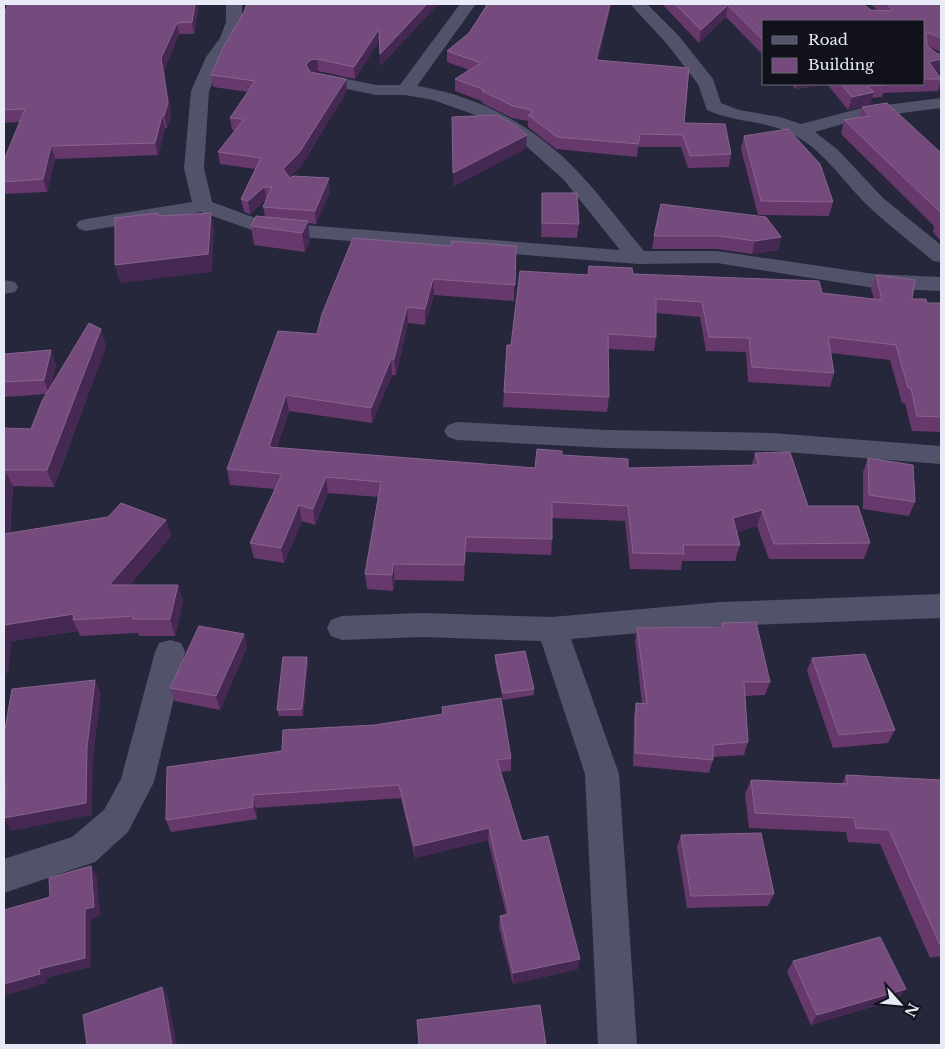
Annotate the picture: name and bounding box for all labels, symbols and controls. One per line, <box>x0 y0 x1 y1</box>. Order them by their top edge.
legend <box>762 20 925 85</box>
text: Road <box>808 30 848 49</box>
text: Building <box>808 55 875 74</box>
north arrow <box>875 979 925 1029</box>
text: N <box>901 1000 923 1020</box>

